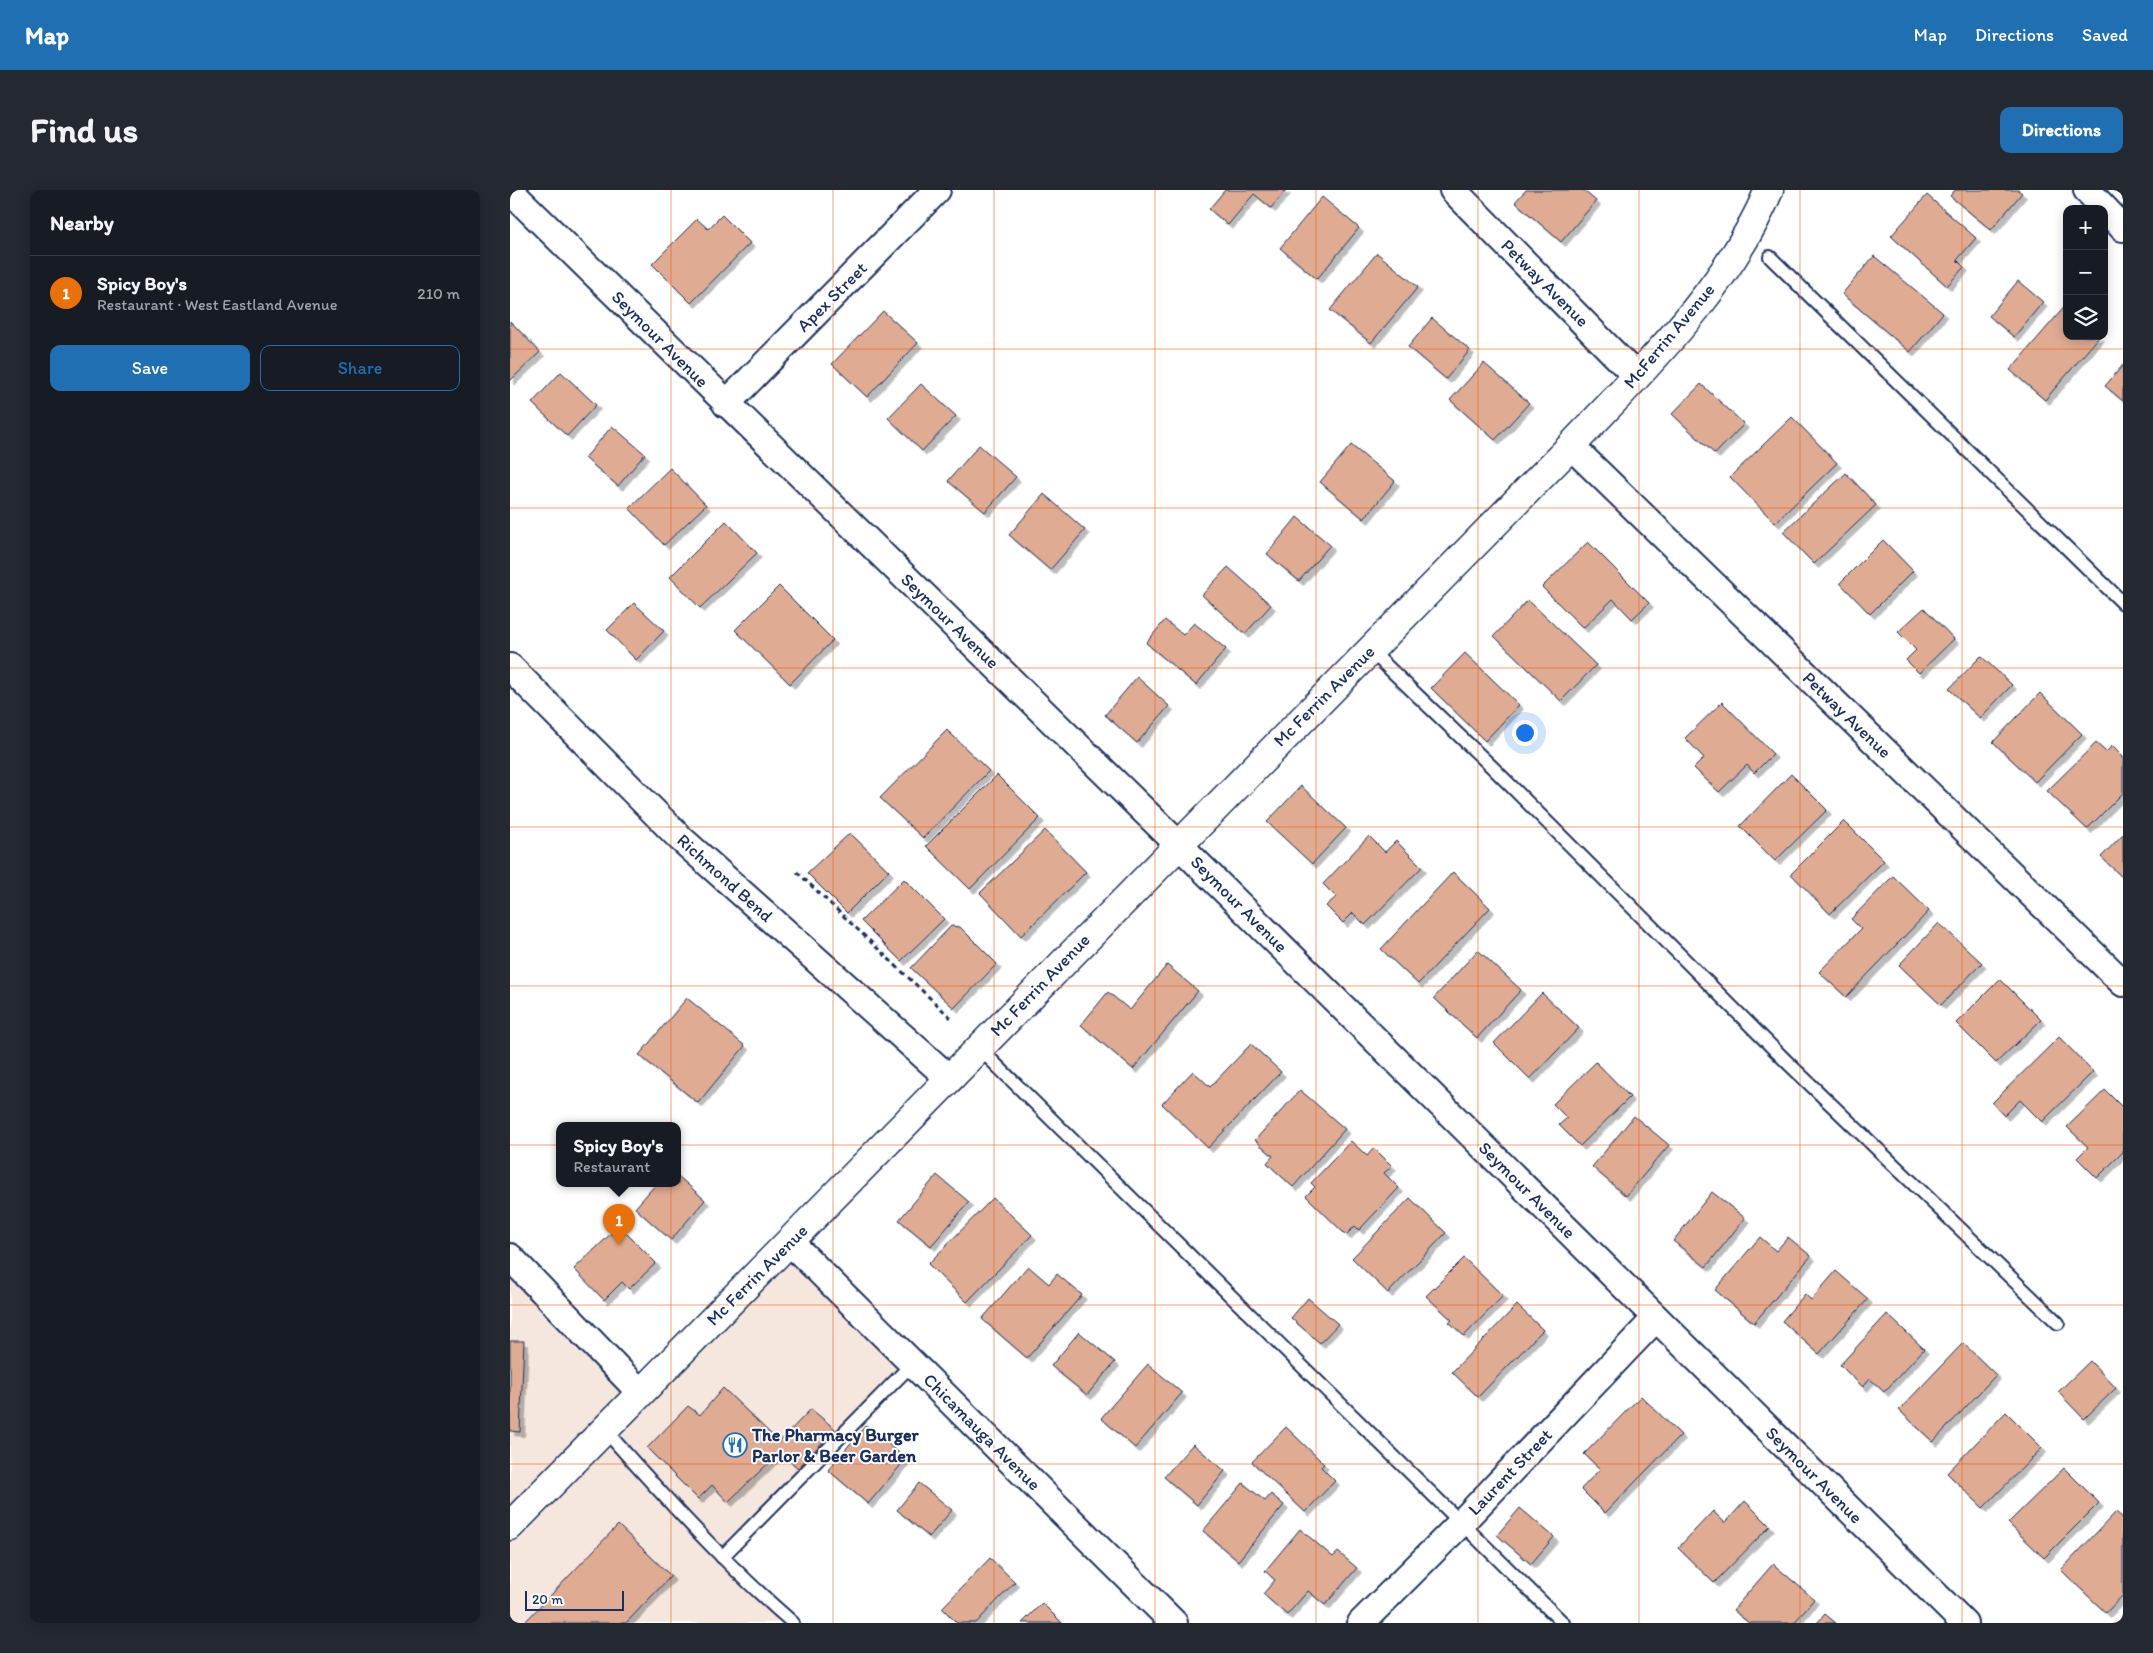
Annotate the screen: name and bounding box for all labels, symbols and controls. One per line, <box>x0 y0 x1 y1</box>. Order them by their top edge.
text: Map <box>25 21 69 50</box>
text: Map <box>1914 24 1947 46</box>
text: Directions <box>1975 24 2054 46</box>
text: Saved <box>2082 24 2128 46</box>
button: Directions <box>2000 107 2123 153</box>
text: Find us <box>30 109 138 151</box>
map controls <box>2063 205 2108 340</box>
button: + <box>2063 205 2108 250</box>
text: Nearby <box>50 210 114 235</box>
street label: Petway Avenue <box>1497 235 1593 331</box>
button: − <box>2063 250 2108 295</box>
street label: Apex Street <box>792 257 872 337</box>
text: Spicy Boy's <box>97 272 187 295</box>
street label: McFerrin Avenue <box>1619 279 1719 393</box>
text: 1 <box>62 284 70 303</box>
text: 210 m <box>417 284 460 303</box>
street label: Seymour Avenue <box>607 286 713 392</box>
text: Restaurant · West Eastland Avenue <box>97 295 337 314</box>
button: layers <box>2063 295 2108 340</box>
button: Save <box>50 345 250 391</box>
button: Share <box>260 345 460 391</box>
street label: Seymour Avenue <box>896 569 1004 673</box>
street label: Mc Ferrin Avenue <box>1269 641 1379 751</box>
street label: Petway Avenue <box>1798 667 1896 763</box>
your location <box>1512 720 1538 746</box>
street label: Richmond Bend <box>672 829 778 927</box>
street label: Seymour Avenue <box>1186 851 1292 957</box>
street label: Mc Ferrin Avenue <box>985 929 1095 1041</box>
popup <box>556 1122 681 1187</box>
text: Spicy Boy's <box>573 1134 664 1157</box>
street label: Seymour Avenue <box>1474 1137 1580 1243</box>
text: Restaurant <box>573 1157 650 1176</box>
pin: 1 <box>603 1204 635 1245</box>
street label: Mc Ferrin Avenue <box>702 1220 812 1330</box>
street label: Chicamauga Avenue <box>919 1369 1045 1495</box>
street label: Seymour Avenue <box>1761 1422 1867 1528</box>
place label: The Pharmacy Burger Parlor & Beer Garden <box>751 1424 920 1467</box>
street label: Laurent Street <box>1463 1424 1557 1520</box>
restaurant icon: The Pharmacy Burger Parlor & Beer Garden <box>722 1432 748 1458</box>
scale bar <box>525 1588 624 1611</box>
text: 20 m <box>532 1591 563 1608</box>

